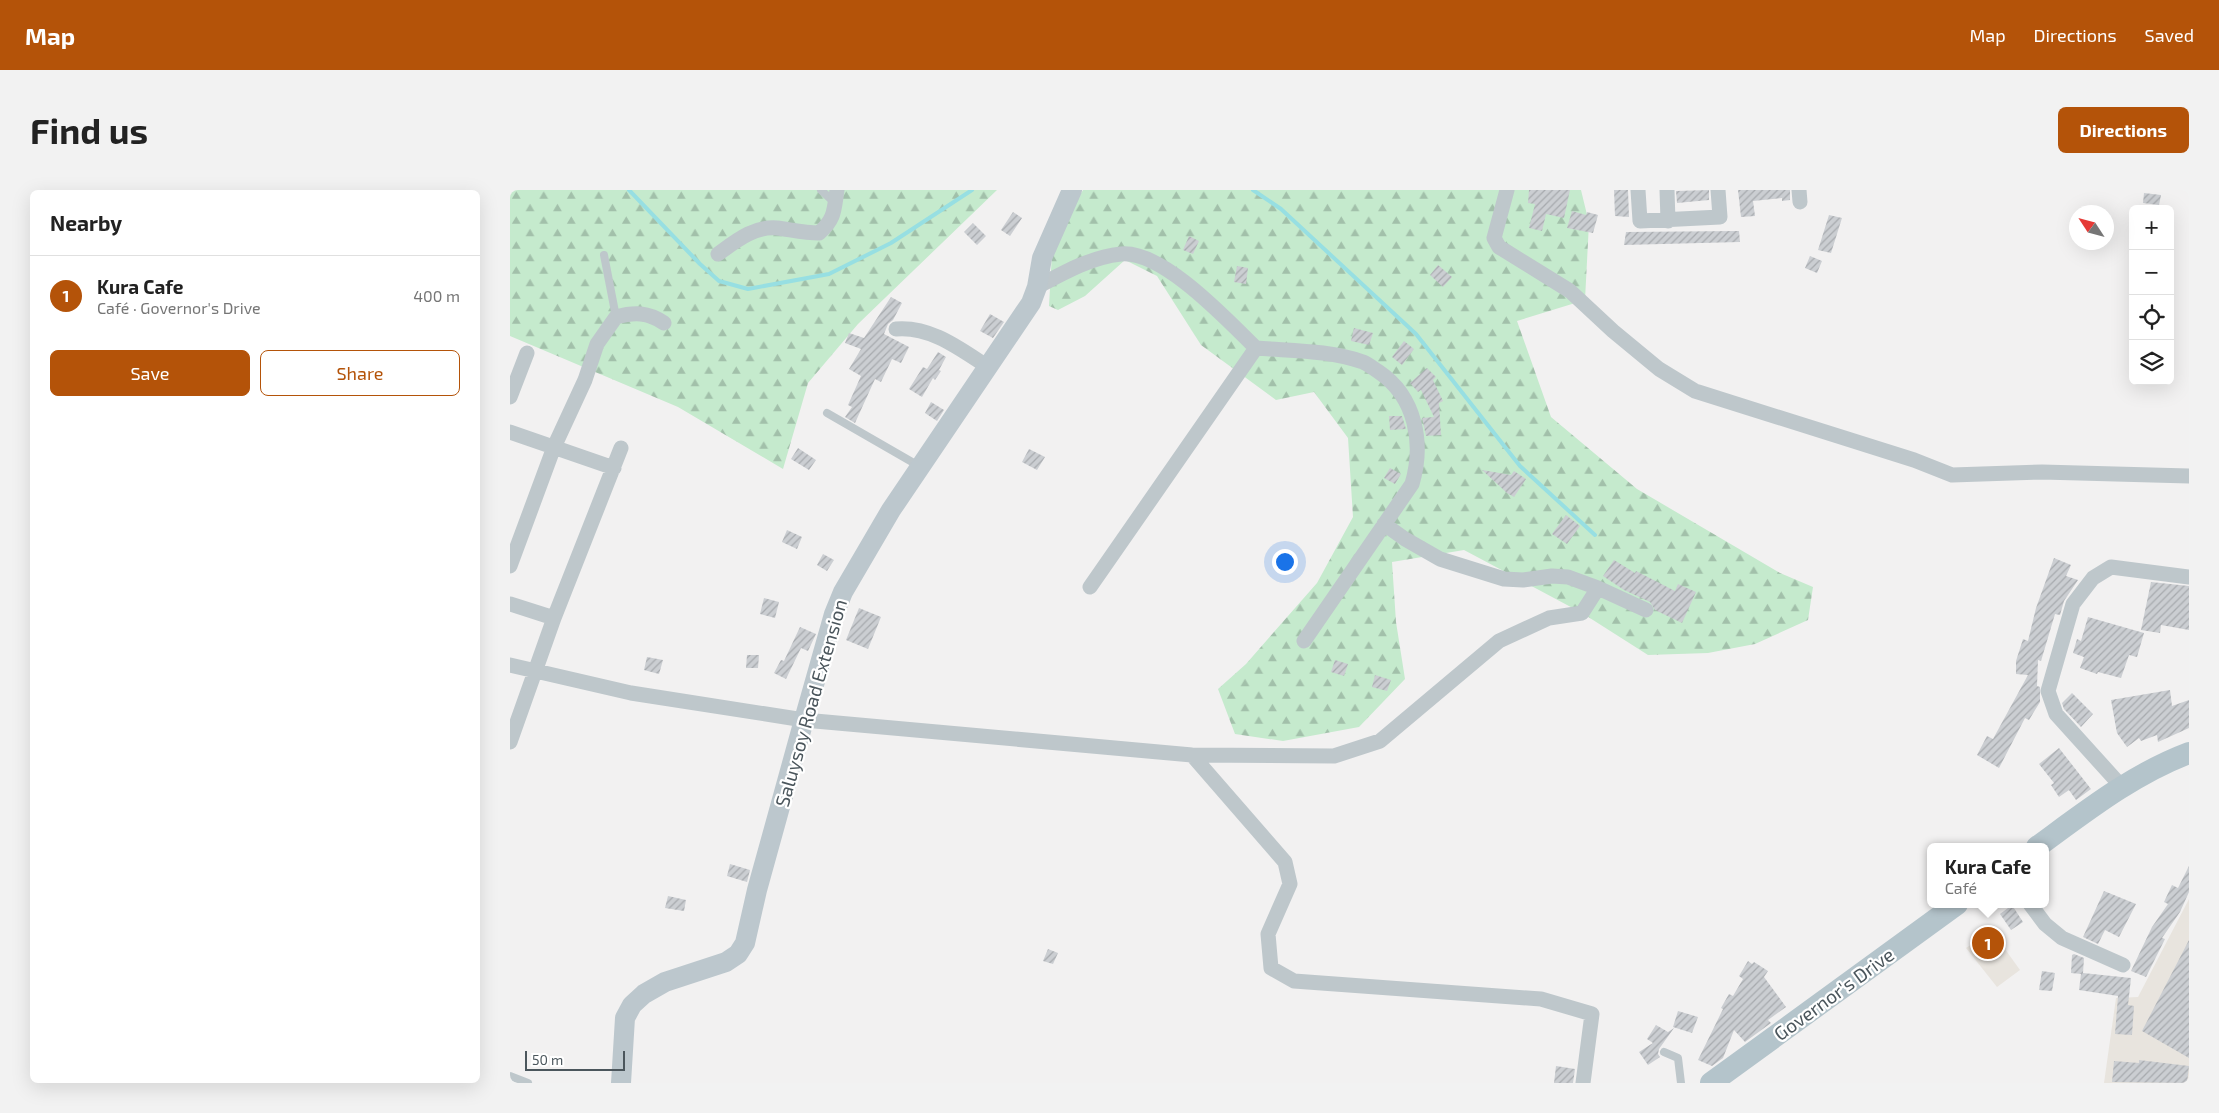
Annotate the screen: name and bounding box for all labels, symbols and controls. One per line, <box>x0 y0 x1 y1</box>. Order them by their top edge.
text: Map <box>25 21 75 50</box>
text: Map <box>1969 24 2006 46</box>
text: Directions <box>2034 24 2117 46</box>
text: Saved <box>2145 24 2194 46</box>
button: Directions <box>2058 107 2189 153</box>
text: Find us <box>30 109 148 151</box>
north arrow <box>2069 205 2114 250</box>
map controls <box>2129 205 2174 385</box>
button: + <box>2129 205 2174 250</box>
text: Nearby <box>50 210 122 235</box>
button: − <box>2129 250 2174 295</box>
text: Kura Cafe <box>97 275 184 298</box>
text: 1 <box>63 286 69 305</box>
text: 400 m <box>413 286 460 305</box>
button: locate <box>2129 295 2174 340</box>
text: Café · Governor's Drive <box>97 298 261 317</box>
button: layers <box>2129 340 2174 385</box>
button: Save <box>50 350 250 396</box>
button: Share <box>260 350 460 396</box>
your location <box>1272 549 1298 575</box>
street label: Saluysoy Road Extension <box>770 596 851 809</box>
popup <box>1927 843 2049 908</box>
text: Kura Cafe <box>1945 855 2031 878</box>
text: Café <box>1945 878 1977 897</box>
pin: 1 <box>1972 924 2004 962</box>
street label: Governor's Drive <box>1769 942 1898 1045</box>
scale bar <box>525 1048 625 1071</box>
text: 50 m <box>532 1051 563 1068</box>

